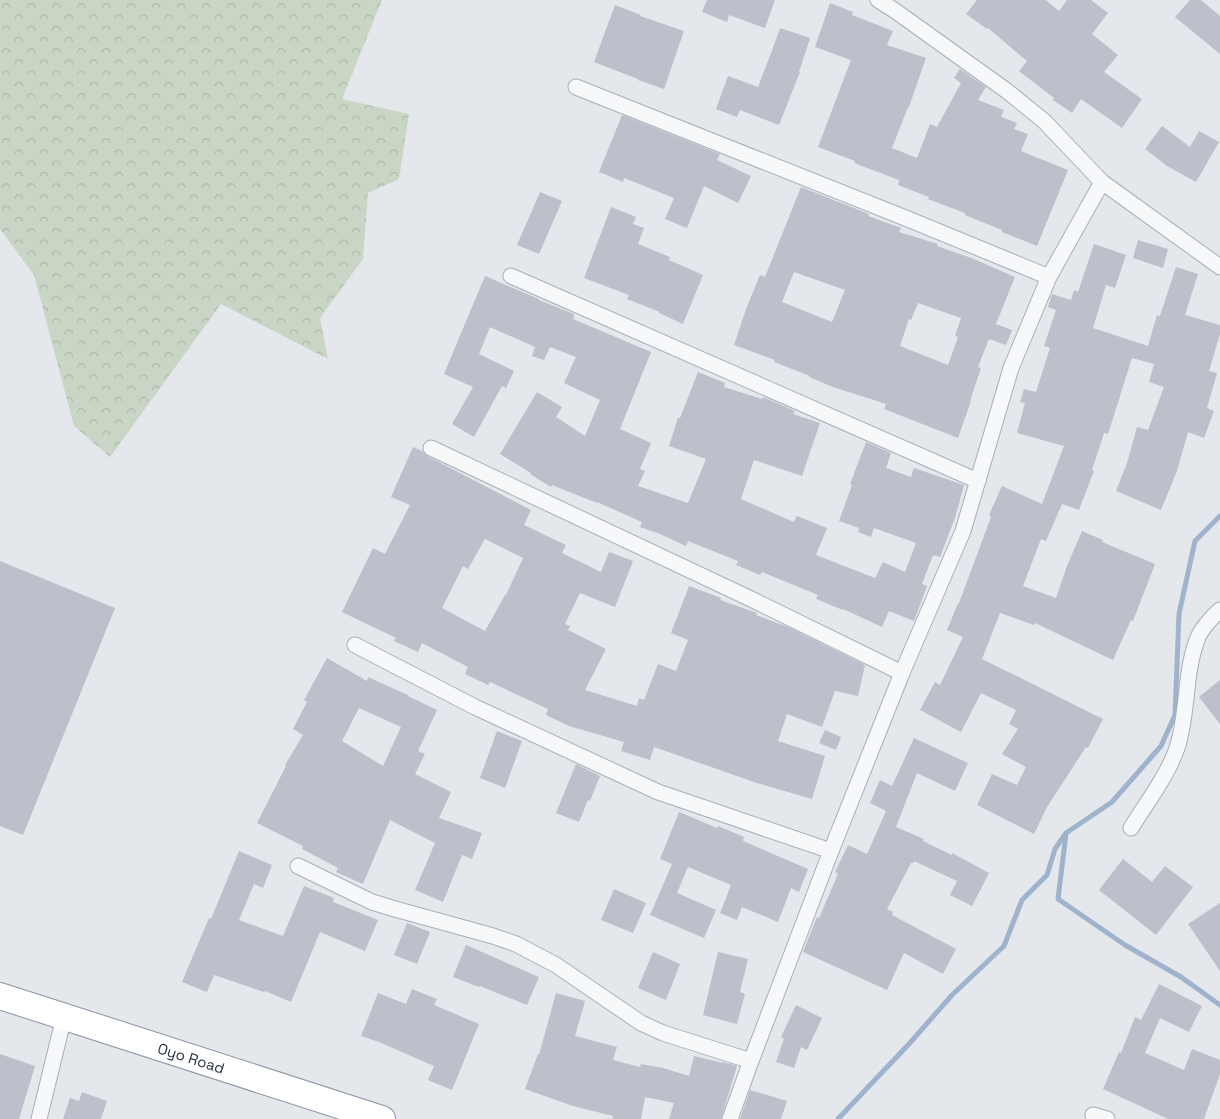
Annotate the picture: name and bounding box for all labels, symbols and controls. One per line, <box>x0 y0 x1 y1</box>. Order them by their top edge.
street label: Oyo Road <box>155 1038 227 1077</box>

